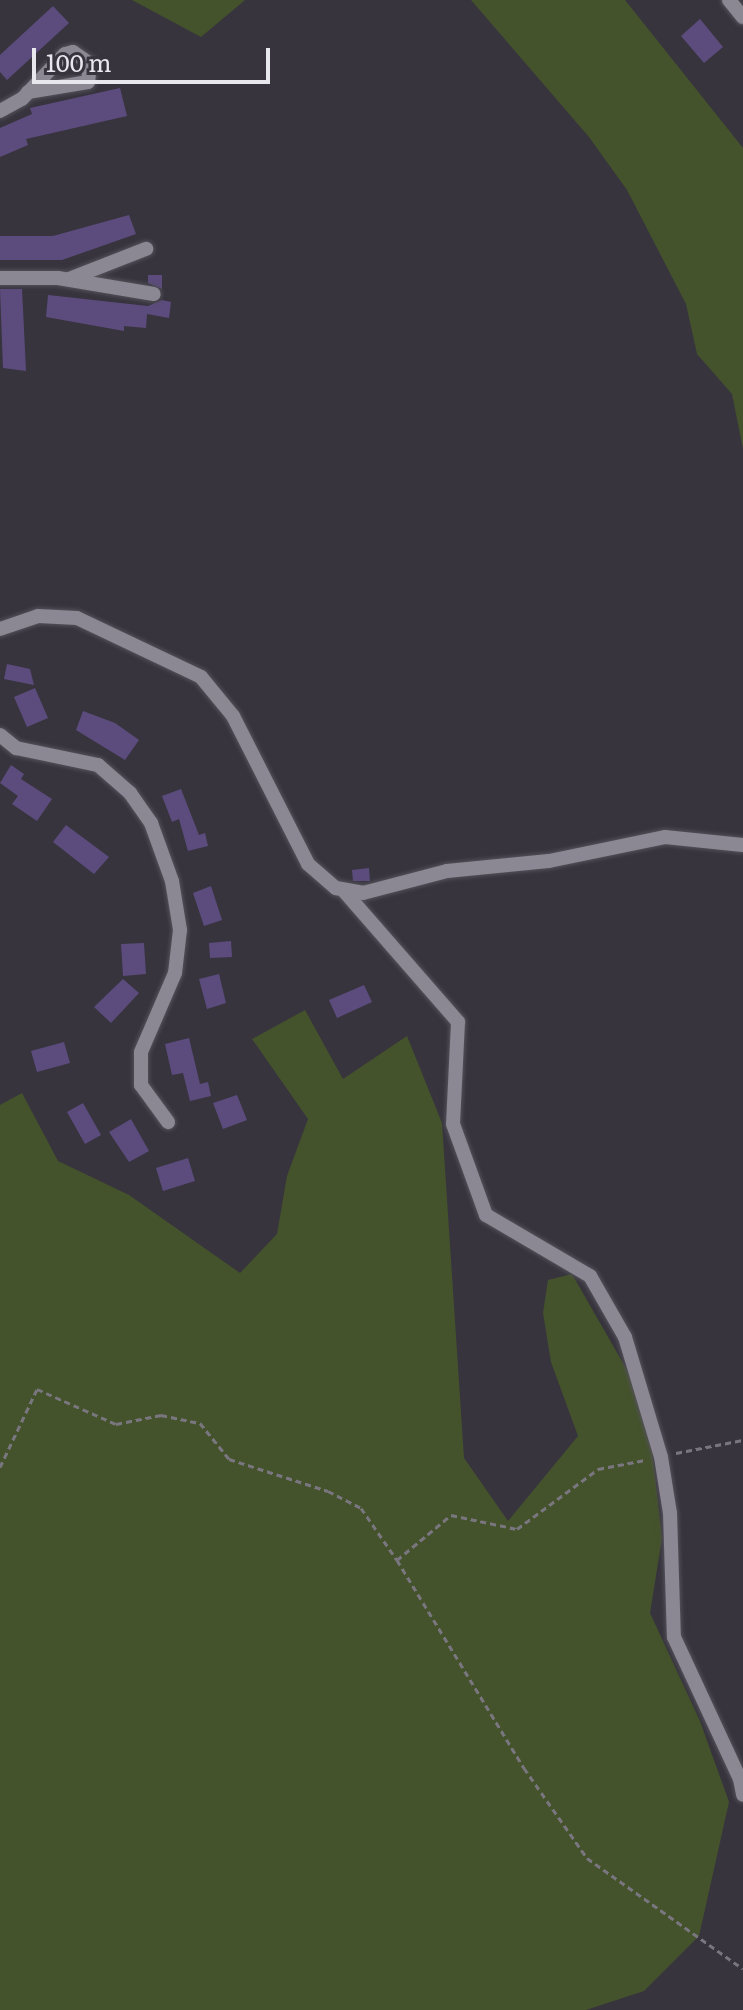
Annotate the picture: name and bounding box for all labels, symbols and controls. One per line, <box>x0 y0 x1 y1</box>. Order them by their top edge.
scale bar <box>36 32 274 82</box>
text: 100 m <box>46 44 112 79</box>

